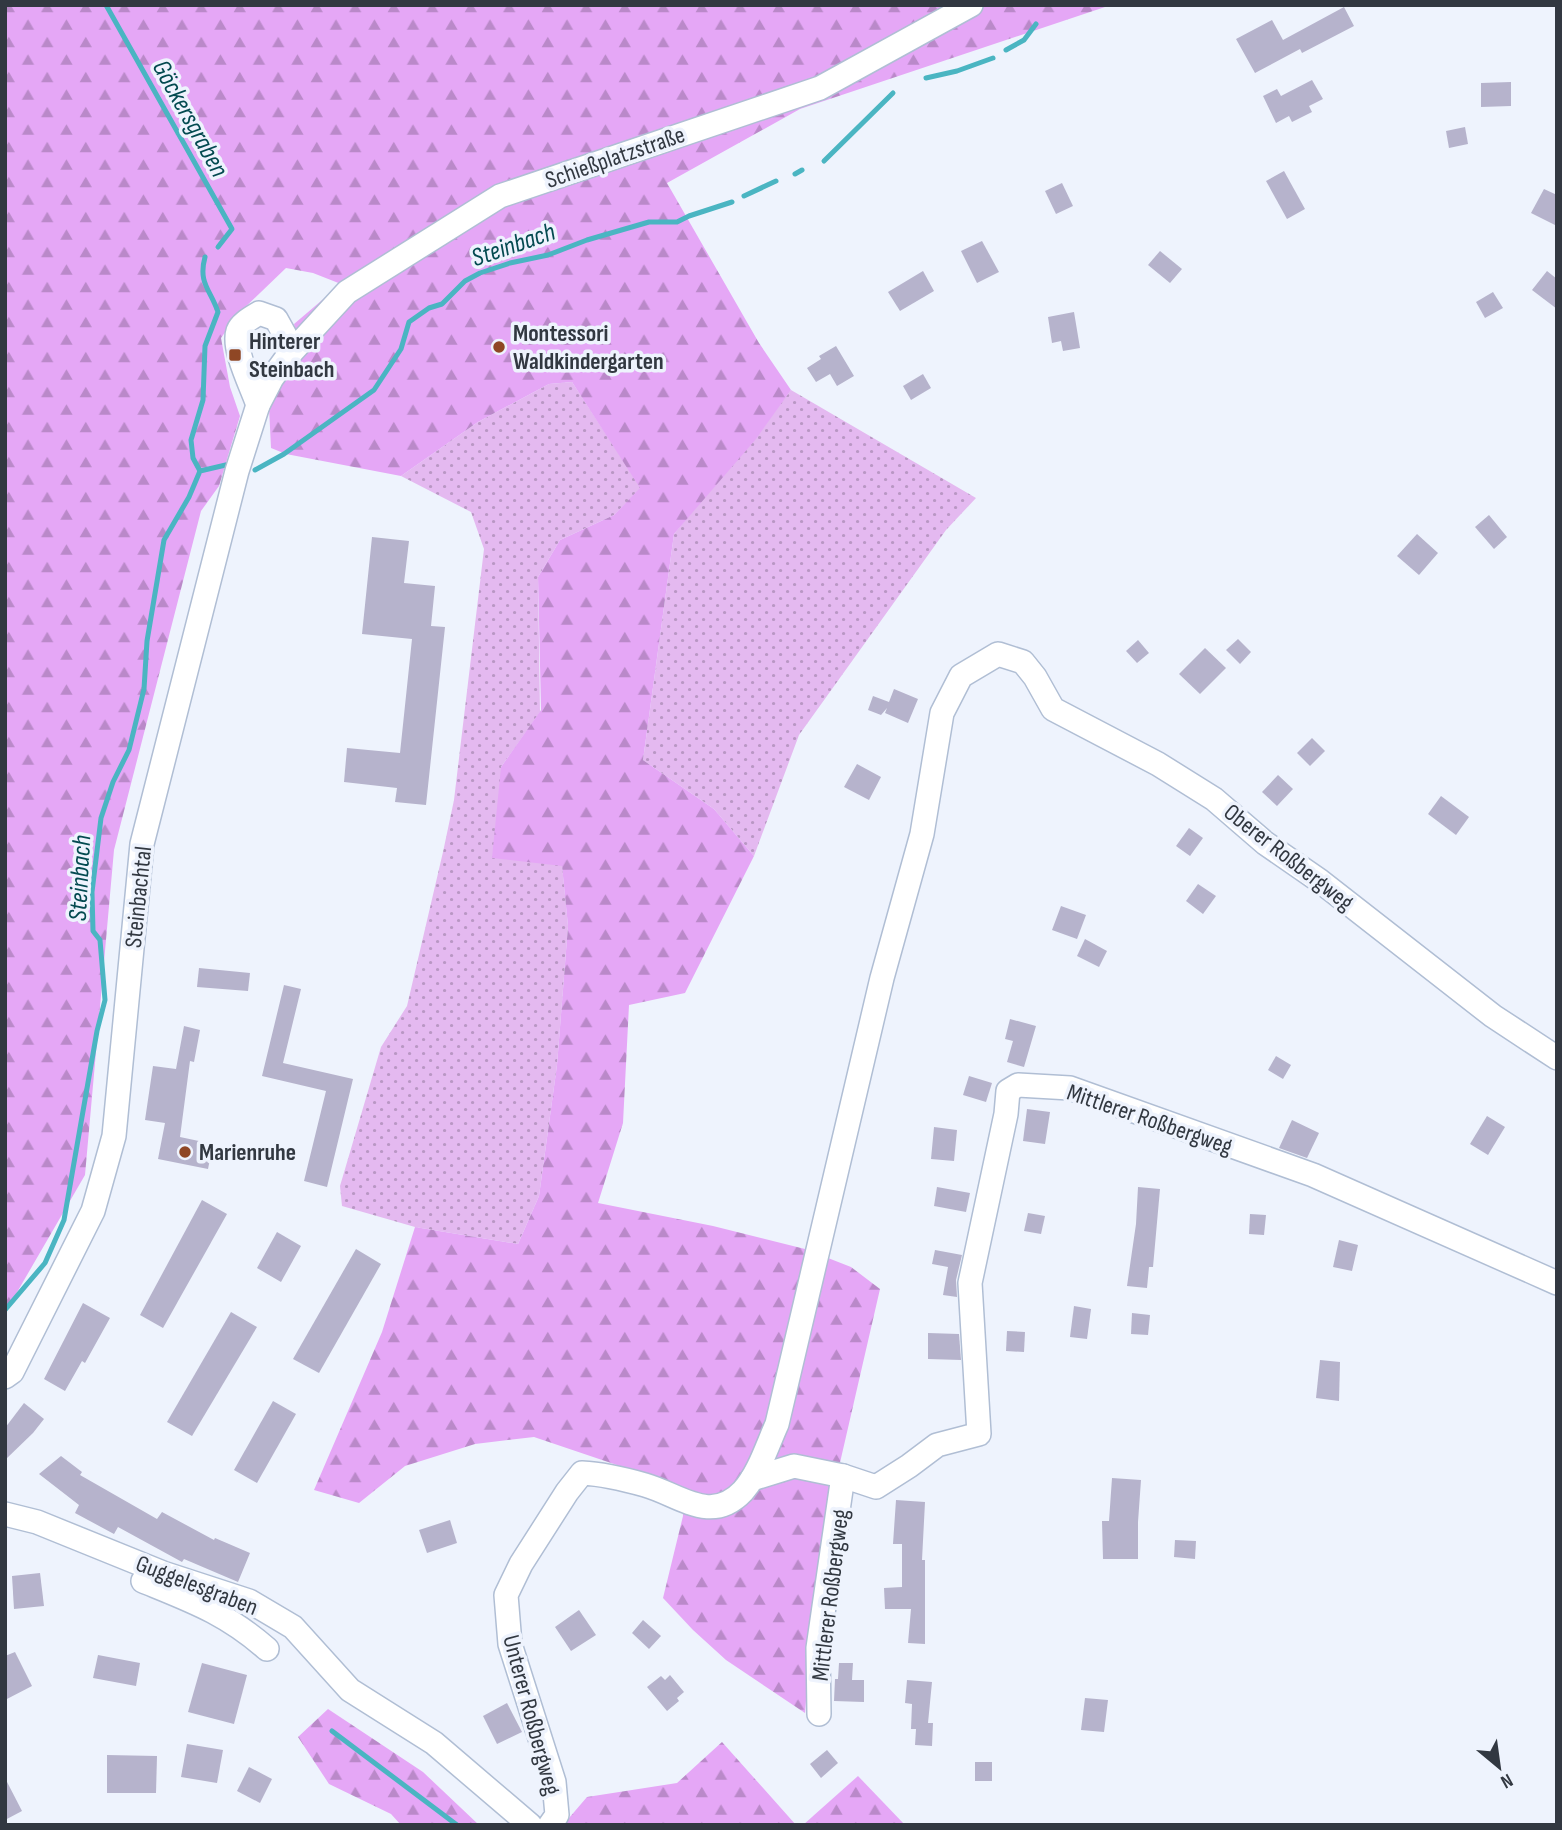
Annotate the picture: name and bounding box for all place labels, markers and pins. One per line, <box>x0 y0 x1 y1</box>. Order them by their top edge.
place label: Montessori Waldkindergarten <box>513 319 664 376</box>
place label: Hinterer Steinbach <box>249 327 334 384</box>
marker: Montessori Waldkindergarten <box>491 339 507 355</box>
marker: Hinterer Steinbach <box>227 347 243 363</box>
place label: Marienruhe <box>199 1138 296 1167</box>
marker: Marienruhe <box>177 1144 193 1160</box>

